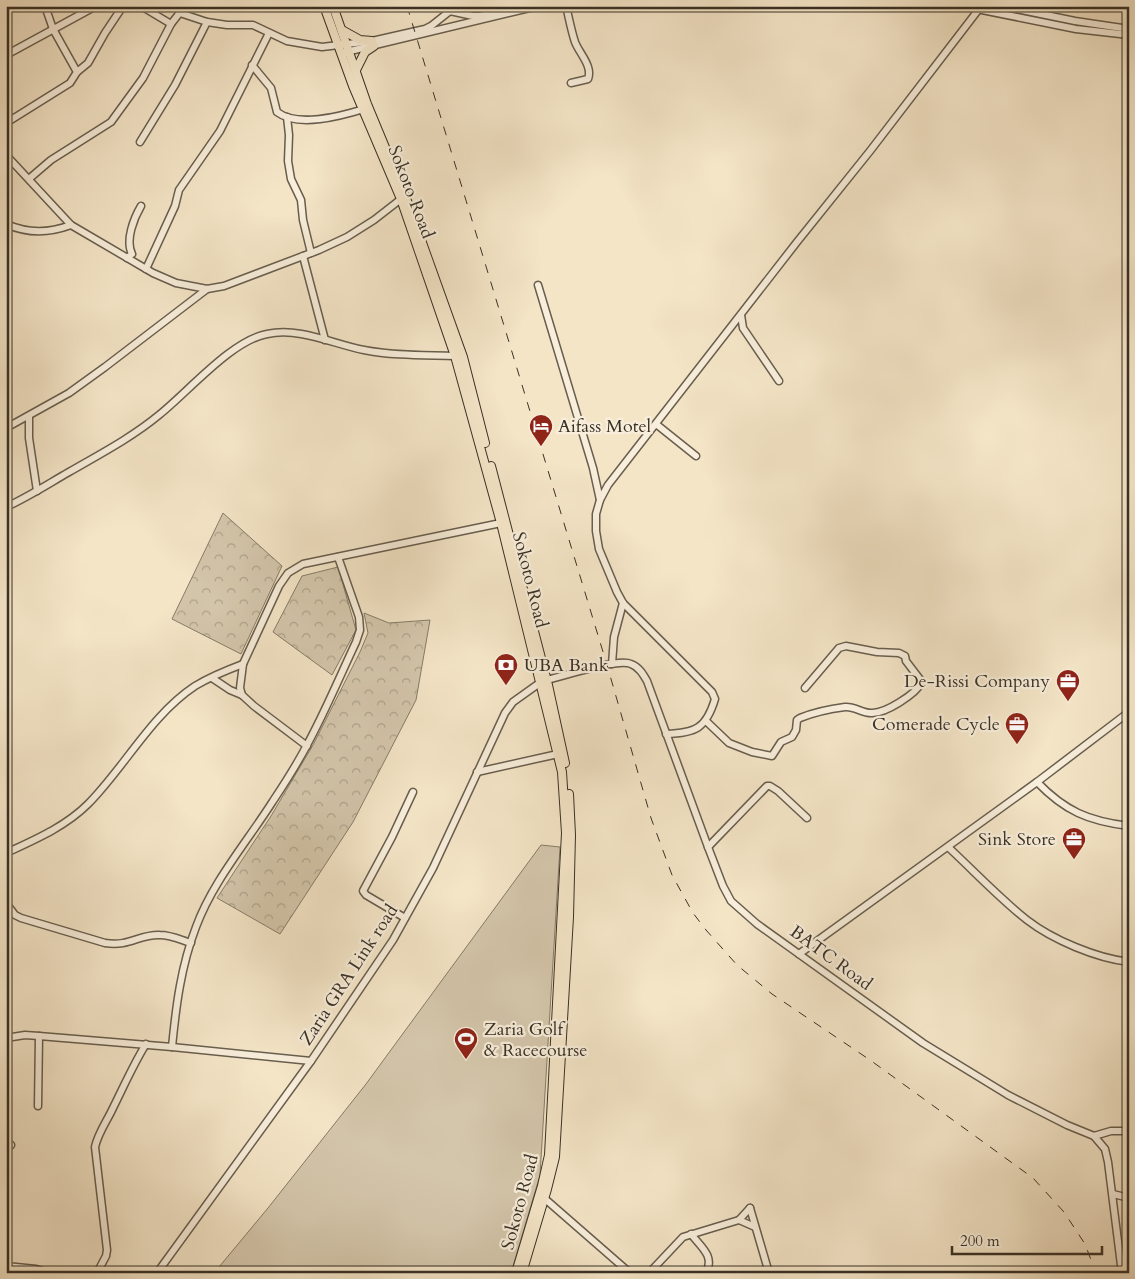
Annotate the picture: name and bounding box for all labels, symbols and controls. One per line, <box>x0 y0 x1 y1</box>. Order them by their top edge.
street label: Sokoto Road <box>382 142 440 243</box>
hotel icon: Aifass Motel <box>528 413 554 447</box>
place label: Aifass Motel <box>558 414 652 439</box>
street label: Sokoto Road <box>506 529 554 631</box>
bank icon: UBA Bank <box>493 652 519 686</box>
place label: UBA Bank <box>524 653 609 678</box>
office icon: De-Rissi Company <box>1055 668 1081 702</box>
place label: De-Rissi Company <box>904 669 1050 694</box>
office icon: Comerade Cycle <box>1004 711 1030 745</box>
place label: Comerade Cycle <box>872 712 1000 737</box>
office icon: Sink Store <box>1061 826 1087 860</box>
place label: Sink Store <box>978 827 1056 852</box>
street label: Zaria GRA Link road <box>294 899 404 1050</box>
street label: BATC Road <box>785 920 878 997</box>
place label: Zaria Golf & Racecourse <box>484 1017 587 1063</box>
sports icon: Zaria Golf & Racecourse <box>453 1026 479 1060</box>
street label: Sokoto Road <box>495 1151 545 1253</box>
scale bar <box>952 1224 1102 1256</box>
text: 200 m <box>960 1231 1000 1251</box>

